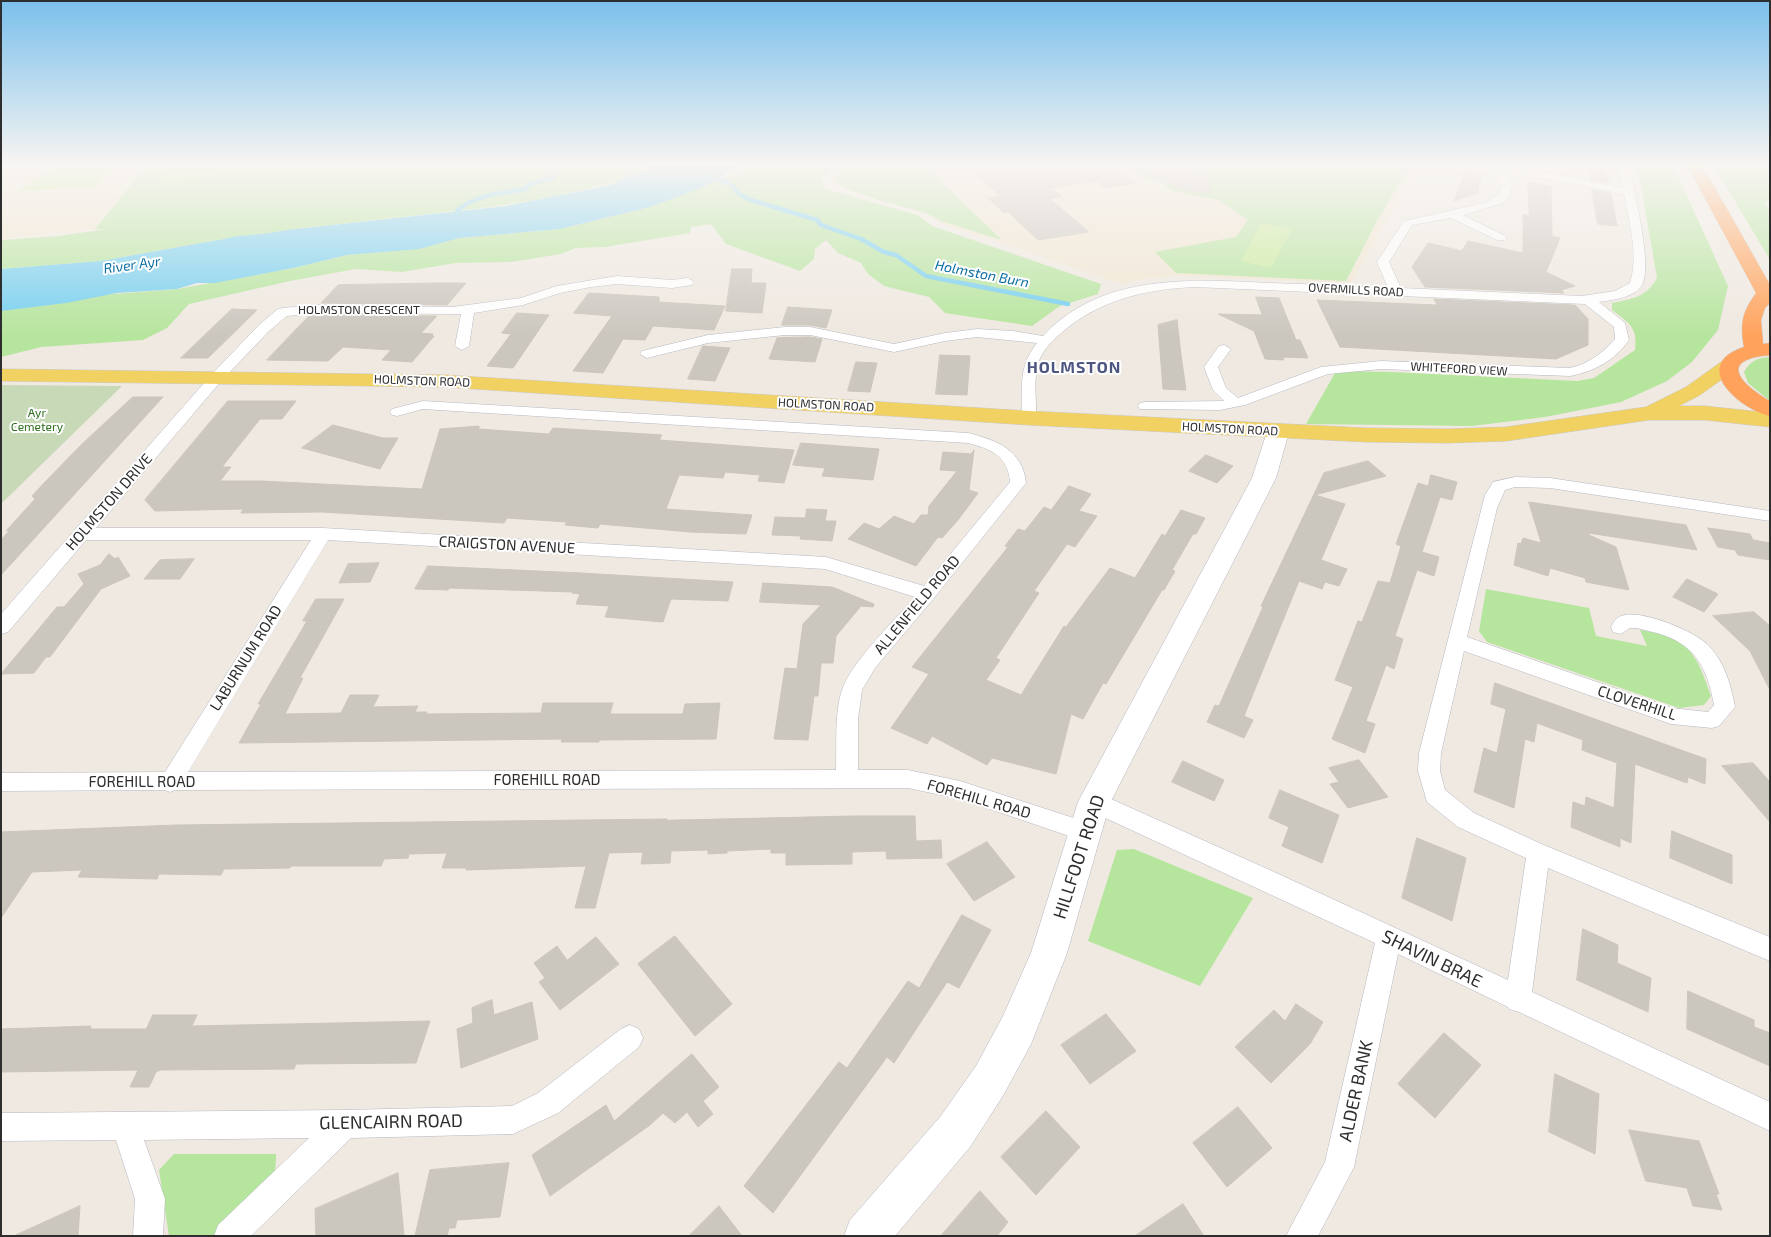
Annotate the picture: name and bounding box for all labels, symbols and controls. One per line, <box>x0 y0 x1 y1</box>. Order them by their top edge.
water label: River Ayr <box>102 253 162 277</box>
water label: Holmston Burn <box>934 257 1030 291</box>
street label: OVERMILLS ROAD <box>1308 280 1404 300</box>
street label: HOLMSTON CRESCENT <box>298 303 420 317</box>
district label: HOLMSTON <box>1026 358 1122 378</box>
street label: WHITEFORD VIEW <box>1410 359 1508 379</box>
street label: HOLMSTON ROAD <box>374 372 470 390</box>
street label: HOLMSTON ROAD <box>778 395 874 415</box>
park label: Ayr Cemetery <box>11 406 63 434</box>
street label: HOLMSTON ROAD <box>1182 419 1278 439</box>
street label: HOLMSTON DRIVE <box>62 450 156 554</box>
street label: CRAIGSTON AVENUE <box>438 532 576 558</box>
street label: ALLENFIELD ROAD <box>870 552 964 658</box>
street label: LABURNUM ROAD <box>206 602 286 714</box>
street label: CLOVERHILL <box>1595 682 1679 724</box>
street label: FOREHILL ROAD <box>494 771 600 789</box>
street label: FOREHILL ROAD <box>89 773 195 791</box>
street label: FOREHILL ROAD <box>925 776 1033 822</box>
street label: HILLFOOT ROAD <box>1049 792 1109 922</box>
street label: SHAVIN BRAE <box>1378 925 1486 993</box>
street label: ALDER BANK <box>1335 1038 1377 1144</box>
street label: GLENCAIRN ROAD <box>319 1110 463 1134</box>

